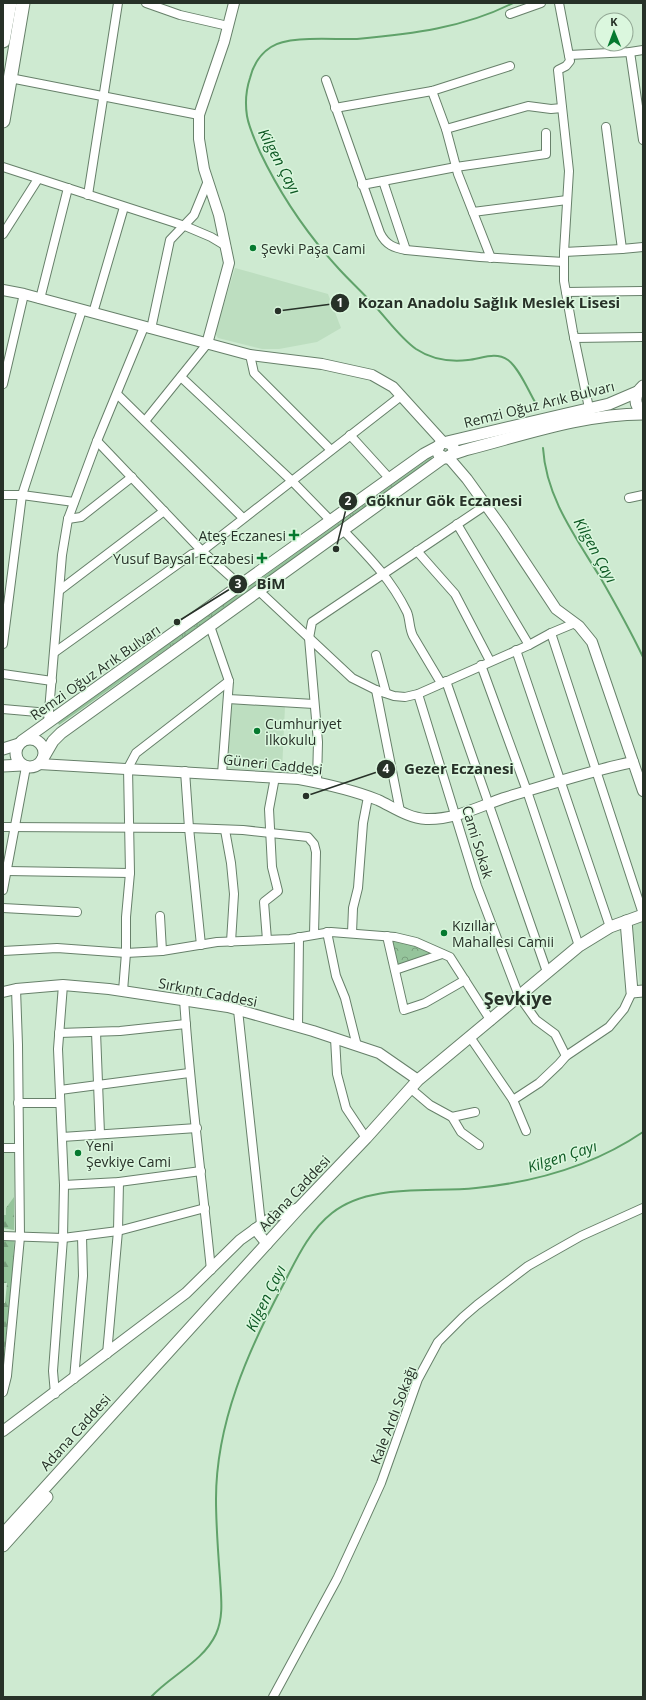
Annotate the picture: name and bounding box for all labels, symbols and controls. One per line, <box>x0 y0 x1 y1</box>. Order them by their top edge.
north arrow <box>594 12 634 52</box>
text: K <box>610 14 618 29</box>
water label: Kilgen Çayı <box>254 125 306 198</box>
place label: Şevki Paşa Cami <box>261 239 365 258</box>
marker: Şevki Paşa Cami <box>248 243 258 253</box>
callout: Kozan Anadolu Sağlık Meslek Lisesi <box>330 289 629 316</box>
text: Kozan Anadolu Sağlık Meslek Lisesi <box>358 292 620 312</box>
text: 1 <box>337 294 343 311</box>
street label: Remzi Oğuz Arık Bulvarı <box>462 376 616 432</box>
callout: Göknur Gök Eczanesi <box>338 487 531 514</box>
text: Göknur Gök Eczanesi <box>366 490 522 510</box>
text: 2 <box>345 492 352 509</box>
water label: Kilgen Çayı <box>570 514 622 586</box>
place label: Ateş Eczanesi <box>199 526 286 545</box>
marker: Ateş Eczanesi <box>289 530 299 540</box>
place label: Yusuf Baysal Eczabesi <box>113 549 254 568</box>
marker: Yusuf Baysal Eczabesi <box>257 553 267 563</box>
callout: BiM <box>228 570 293 597</box>
text: BiM <box>257 573 285 593</box>
text: 3 <box>235 575 242 592</box>
street label: Remzi Oğuz Arık Bulvarı <box>26 620 164 724</box>
place label: Cumhuriyet İlkokulu <box>265 714 342 749</box>
marker: Cumhuriyet İlkokulu <box>252 726 262 736</box>
street label: Güneri Caddesi <box>222 749 324 779</box>
callout: Gezer Eczanesi <box>376 755 522 782</box>
text: Gezer Eczanesi <box>404 758 514 778</box>
text: 4 <box>383 760 390 777</box>
street label: Cami Sokak <box>458 803 498 881</box>
place label: Kızıllar Mahallesi Camii <box>452 916 554 951</box>
marker: Kızıllar Mahallesi Camii <box>439 928 449 938</box>
street label: Sırkıntı Caddesi <box>157 973 259 1011</box>
district label: Şevkiye <box>484 986 552 1010</box>
water label: Kilgen Çayı <box>525 1135 599 1177</box>
place label: Yeni Şevkiye Cami <box>86 1136 171 1171</box>
marker: Yeni Şevkiye Cami <box>73 1148 83 1158</box>
street label: Adana Caddesi <box>254 1151 334 1235</box>
water label: Kilgen Çayı <box>240 1261 290 1335</box>
street label: Kale Ardı Sokağı <box>365 1363 421 1467</box>
street label: Adana Caddesi <box>35 1390 115 1474</box>

